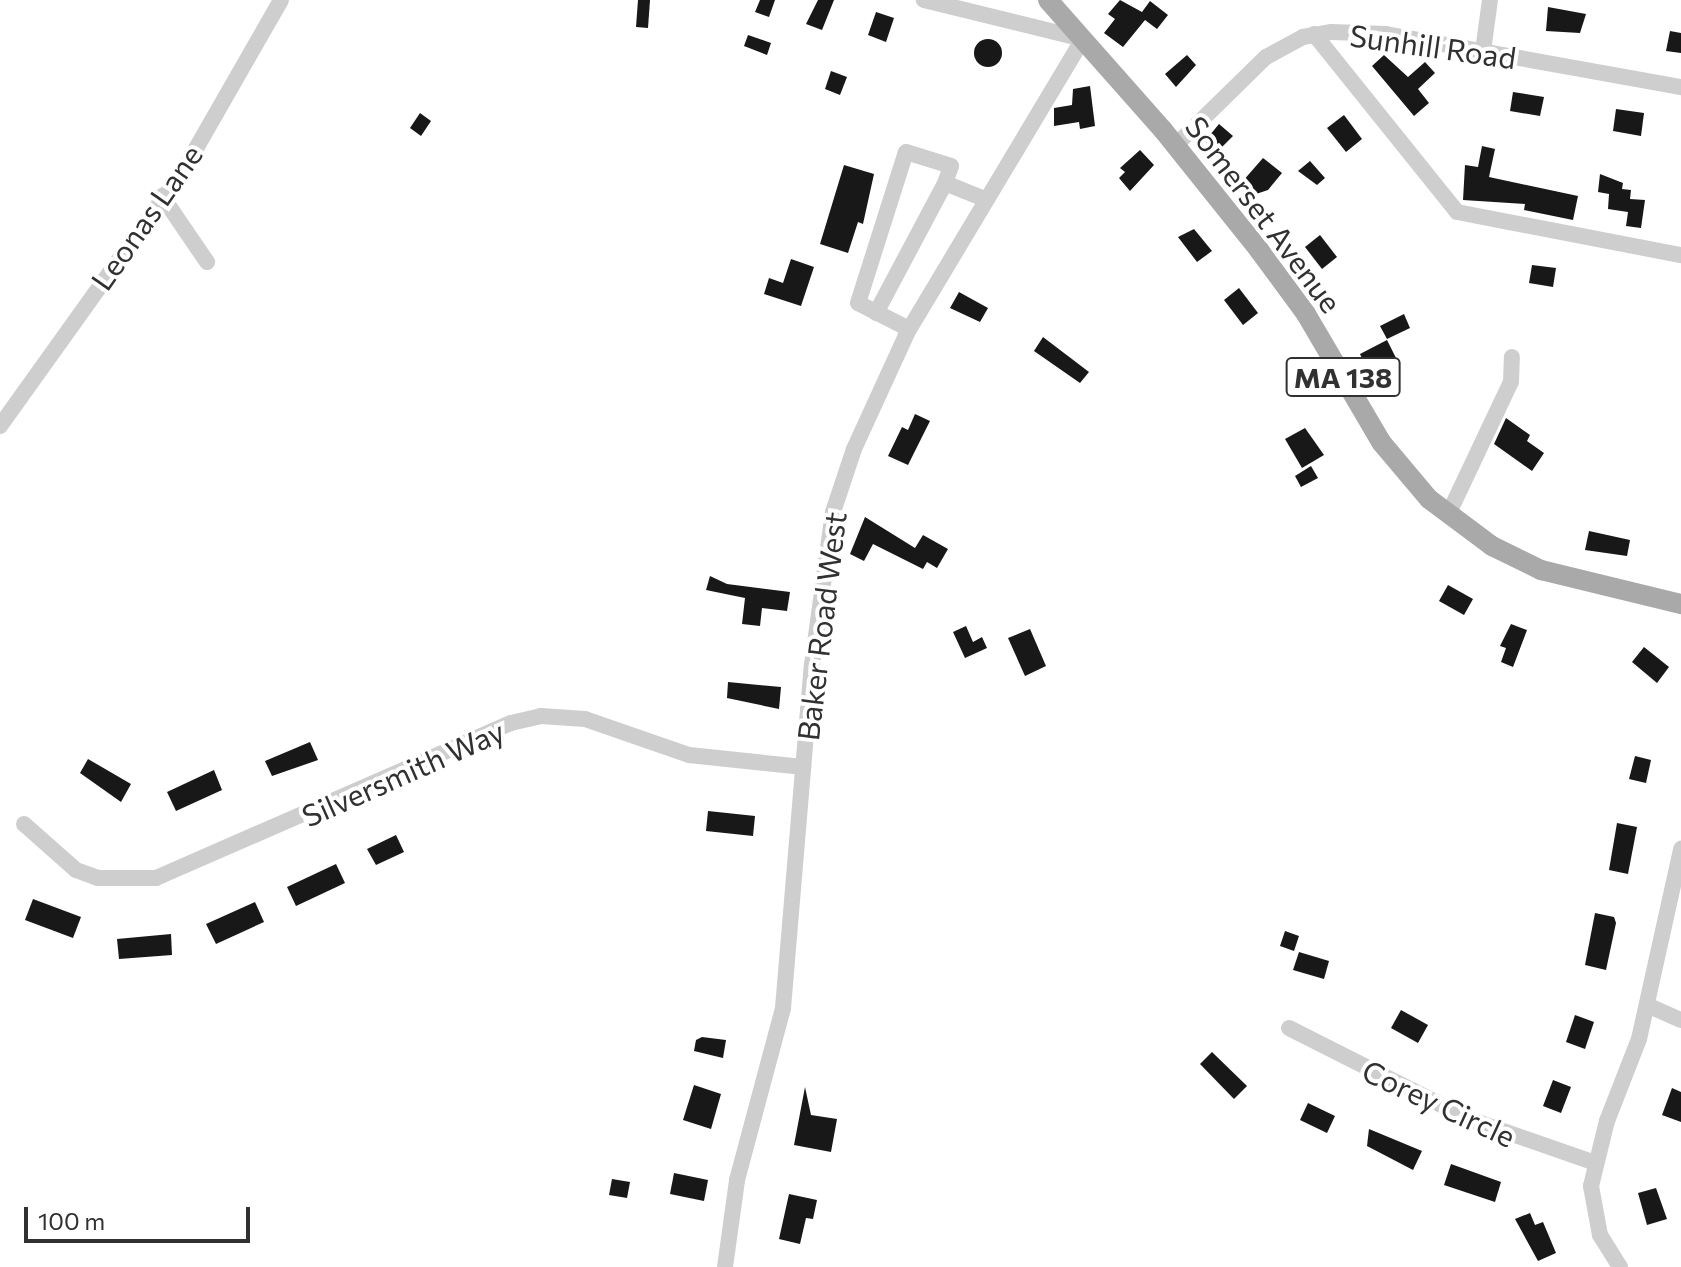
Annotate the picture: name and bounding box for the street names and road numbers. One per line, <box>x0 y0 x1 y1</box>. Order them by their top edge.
street label: Sunhill Road <box>1348 17 1518 75</box>
street label: Somerset Avenue <box>1179 109 1349 319</box>
street label: Leonas Lane <box>83 137 209 297</box>
road number: MA 138 <box>1285 353 1401 401</box>
street label: Baker Road West <box>789 510 853 742</box>
street label: Silversmith Way <box>296 712 510 834</box>
street label: Corey Circle <box>1357 1052 1521 1154</box>

